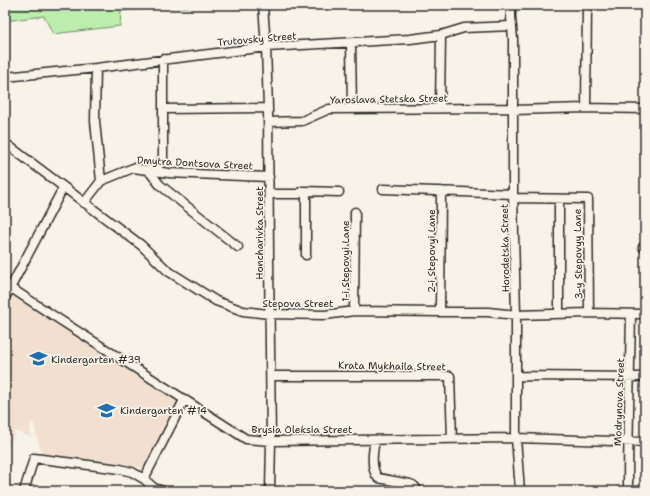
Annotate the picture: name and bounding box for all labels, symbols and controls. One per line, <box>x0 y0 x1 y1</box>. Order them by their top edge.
street label: Trutovsky Street <box>217 29 297 49</box>
street label: Yaroslava Stetska Street <box>330 91 448 107</box>
street label: Dmytra Dontsova Street <box>136 153 254 173</box>
street label: Honcharivka Street <box>253 186 266 280</box>
street label: Horodetska Street <box>498 203 512 293</box>
street label: 3-y Stepovyy Lane <box>571 208 585 299</box>
street label: 2-i Stepovyi Lane <box>425 209 438 293</box>
street label: 1-i Stepovyi Lane <box>339 220 352 302</box>
street label: Stepova Street <box>263 297 333 310</box>
school or university icon: Kindergarten #39 <box>28 349 48 369</box>
place label: Kindergarten #39 <box>51 353 141 366</box>
street label: Modrynova Street <box>611 358 627 446</box>
street label: Krata Mykhaila Street <box>338 359 446 373</box>
school or university icon: Kindergarten #14 <box>97 400 117 420</box>
place label: Kindergarten #14 <box>120 404 207 417</box>
street label: Brysia Oleksia Street <box>252 423 352 436</box>

